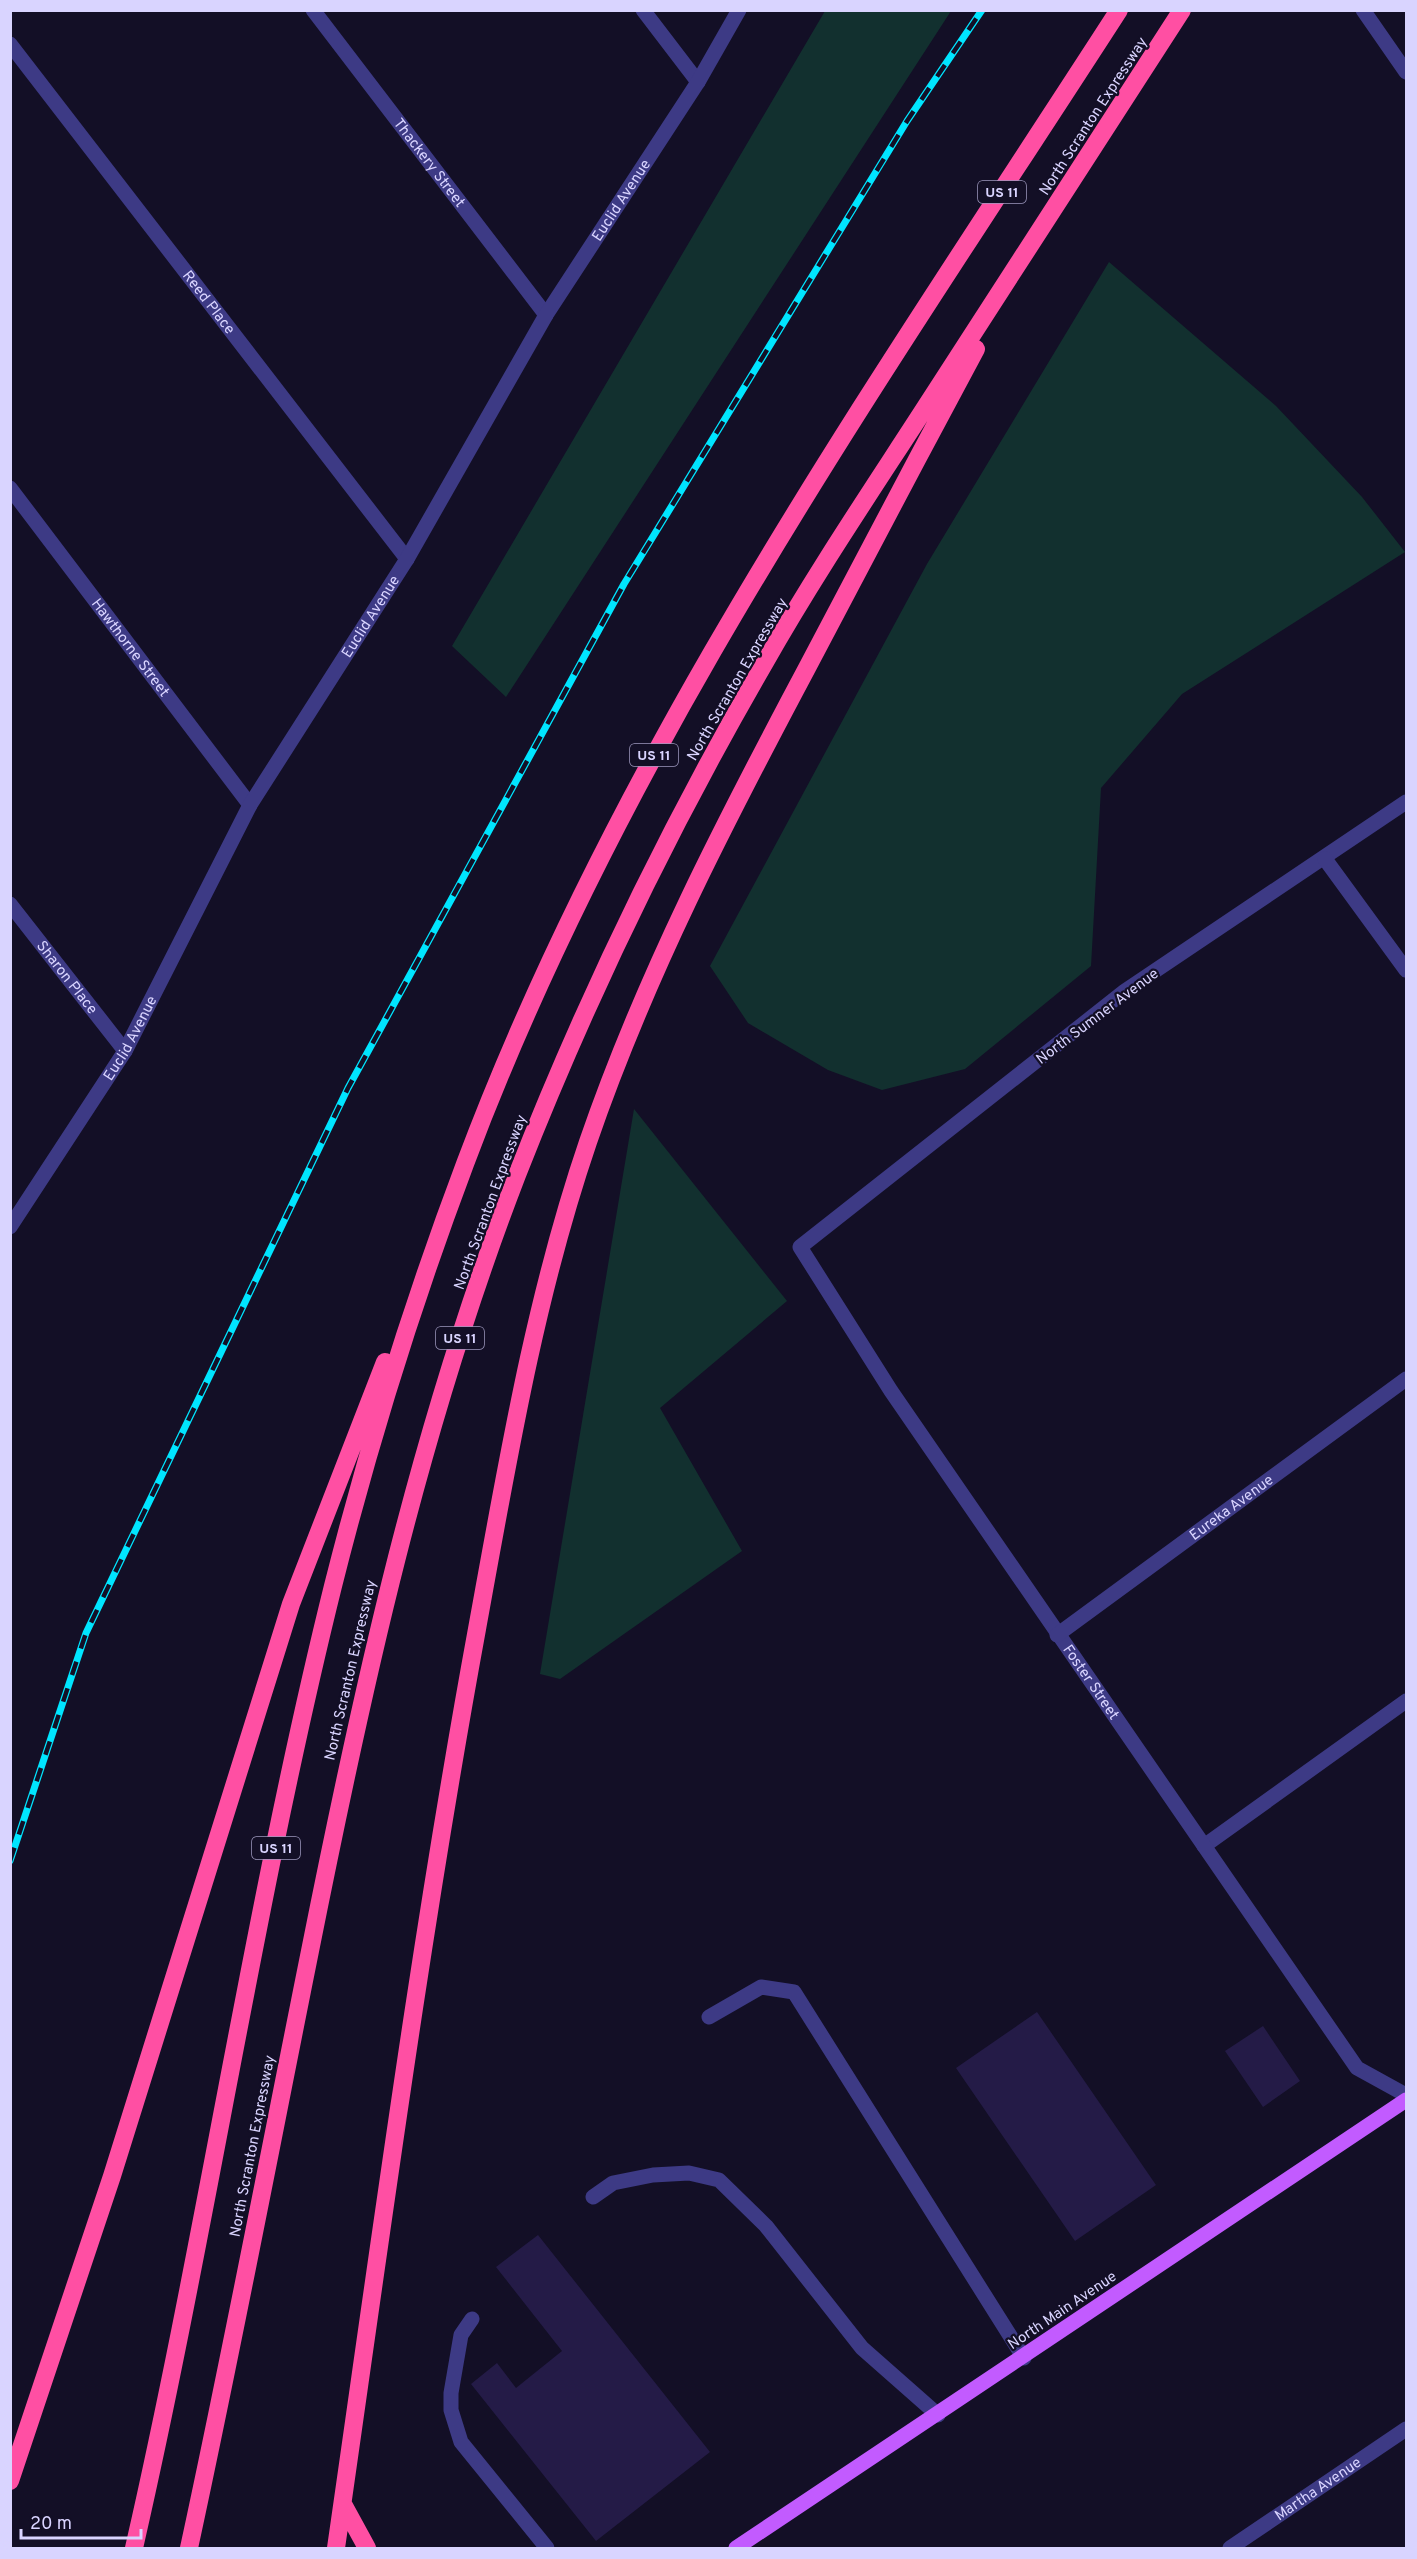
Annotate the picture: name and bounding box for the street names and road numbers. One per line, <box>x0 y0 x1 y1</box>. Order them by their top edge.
street label: North Scranton Expressway <box>1036 34 1153 200</box>
street label: Thackery Street <box>388 115 469 212</box>
street label: Euclid Avenue <box>589 156 656 246</box>
road number: US 11 <box>978 181 1026 203</box>
street label: Reed Place <box>177 267 238 339</box>
street label: Euclid Avenue <box>338 572 405 662</box>
street label: Hawthorne Street <box>86 595 173 701</box>
street label: North Scranton Expressway <box>684 595 793 765</box>
road number: US 11 <box>630 744 678 766</box>
street label: Sharon Place <box>31 937 101 1019</box>
street label: North Sumner Avenue <box>1033 965 1163 1069</box>
street label: Euclid Avenue <box>100 993 162 1085</box>
street label: North Scranton Expressway <box>451 1112 532 1293</box>
road number: US 11 <box>436 1327 484 1349</box>
street label: Eureka Avenue <box>1186 1471 1278 1546</box>
street label: North Scranton Expressway <box>321 1578 382 1763</box>
street label: Foster Street <box>1058 1642 1123 1724</box>
road number: US 11 <box>252 1837 300 1859</box>
street label: North Scranton Expressway <box>226 2054 280 2239</box>
street label: North Main Avenue <box>1005 2268 1121 2355</box>
street label: Martha Avenue <box>1272 2454 1366 2526</box>

